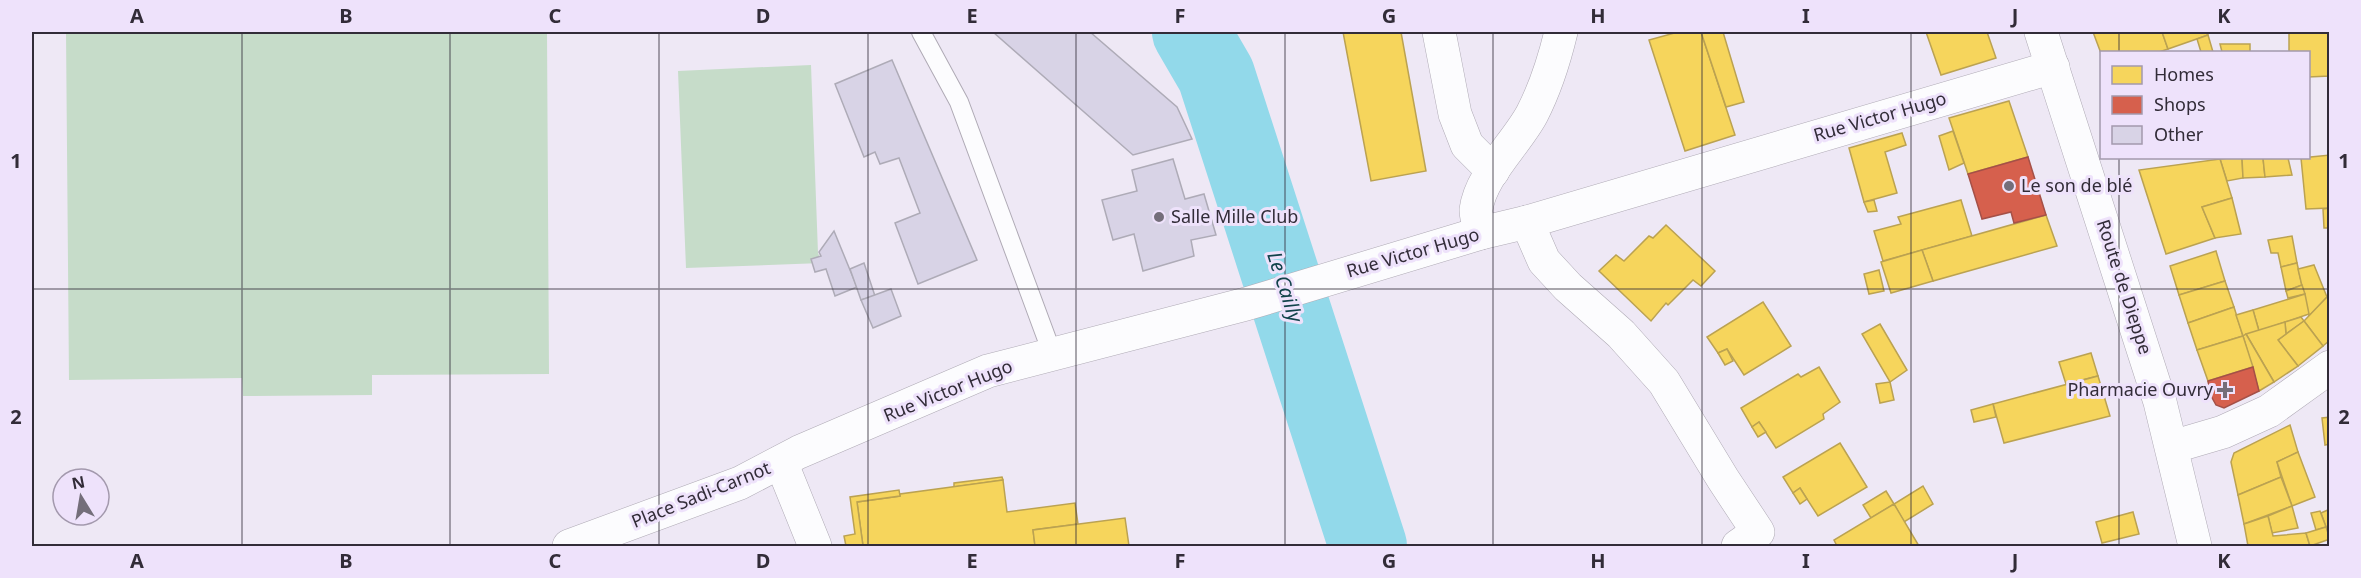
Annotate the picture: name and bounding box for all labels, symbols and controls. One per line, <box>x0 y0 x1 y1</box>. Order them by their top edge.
text: A <box>130 2 144 29</box>
text: B <box>339 2 353 29</box>
text: C <box>549 2 562 29</box>
text: D <box>756 2 770 29</box>
text: E <box>966 2 978 29</box>
text: F <box>1175 2 1185 29</box>
text: G <box>1382 2 1396 29</box>
text: H <box>1590 2 1606 29</box>
text: I <box>1802 2 1810 29</box>
text: J <box>2010 2 2018 29</box>
text: K <box>2217 2 2231 29</box>
legend <box>2100 51 2310 159</box>
text: Homes <box>2154 62 2214 86</box>
street label: Rue Victor Hugo <box>1810 86 1949 146</box>
text: Shops <box>2154 92 2206 116</box>
text: Other <box>2154 122 2204 146</box>
text: 1 <box>10 147 22 174</box>
text: 1 <box>2338 147 2350 174</box>
place label: Le son de blé <box>2021 173 2132 197</box>
marker: Le son de blé <box>2002 179 2016 193</box>
place label: Salle Mille Club <box>1171 204 1298 228</box>
marker: Salle Mille Club <box>1152 210 1166 224</box>
street label: Route de Dieppe <box>2092 216 2158 357</box>
street label: Rue Victor Hugo <box>1343 222 1482 282</box>
water label: Le Cailly <box>1261 248 1310 327</box>
street label: Rue Victor Hugo <box>880 353 1016 427</box>
place label: Pharmacie Ouvry <box>2067 377 2214 401</box>
marker: Pharmacie Ouvry <box>2218 383 2232 397</box>
text: 2 <box>10 403 22 430</box>
text: 2 <box>2338 403 2350 430</box>
street label: Place Sadi-Carnot <box>628 455 774 533</box>
north arrow <box>51 467 111 527</box>
text: N <box>70 470 87 494</box>
text: A <box>130 547 144 574</box>
text: B <box>339 547 353 574</box>
text: C <box>549 547 562 574</box>
text: D <box>756 547 770 574</box>
text: E <box>966 547 978 574</box>
text: F <box>1175 547 1185 574</box>
text: G <box>1382 547 1396 574</box>
text: H <box>1590 547 1606 574</box>
text: I <box>1802 547 1810 574</box>
text: J <box>2010 547 2018 574</box>
text: K <box>2217 547 2231 574</box>

